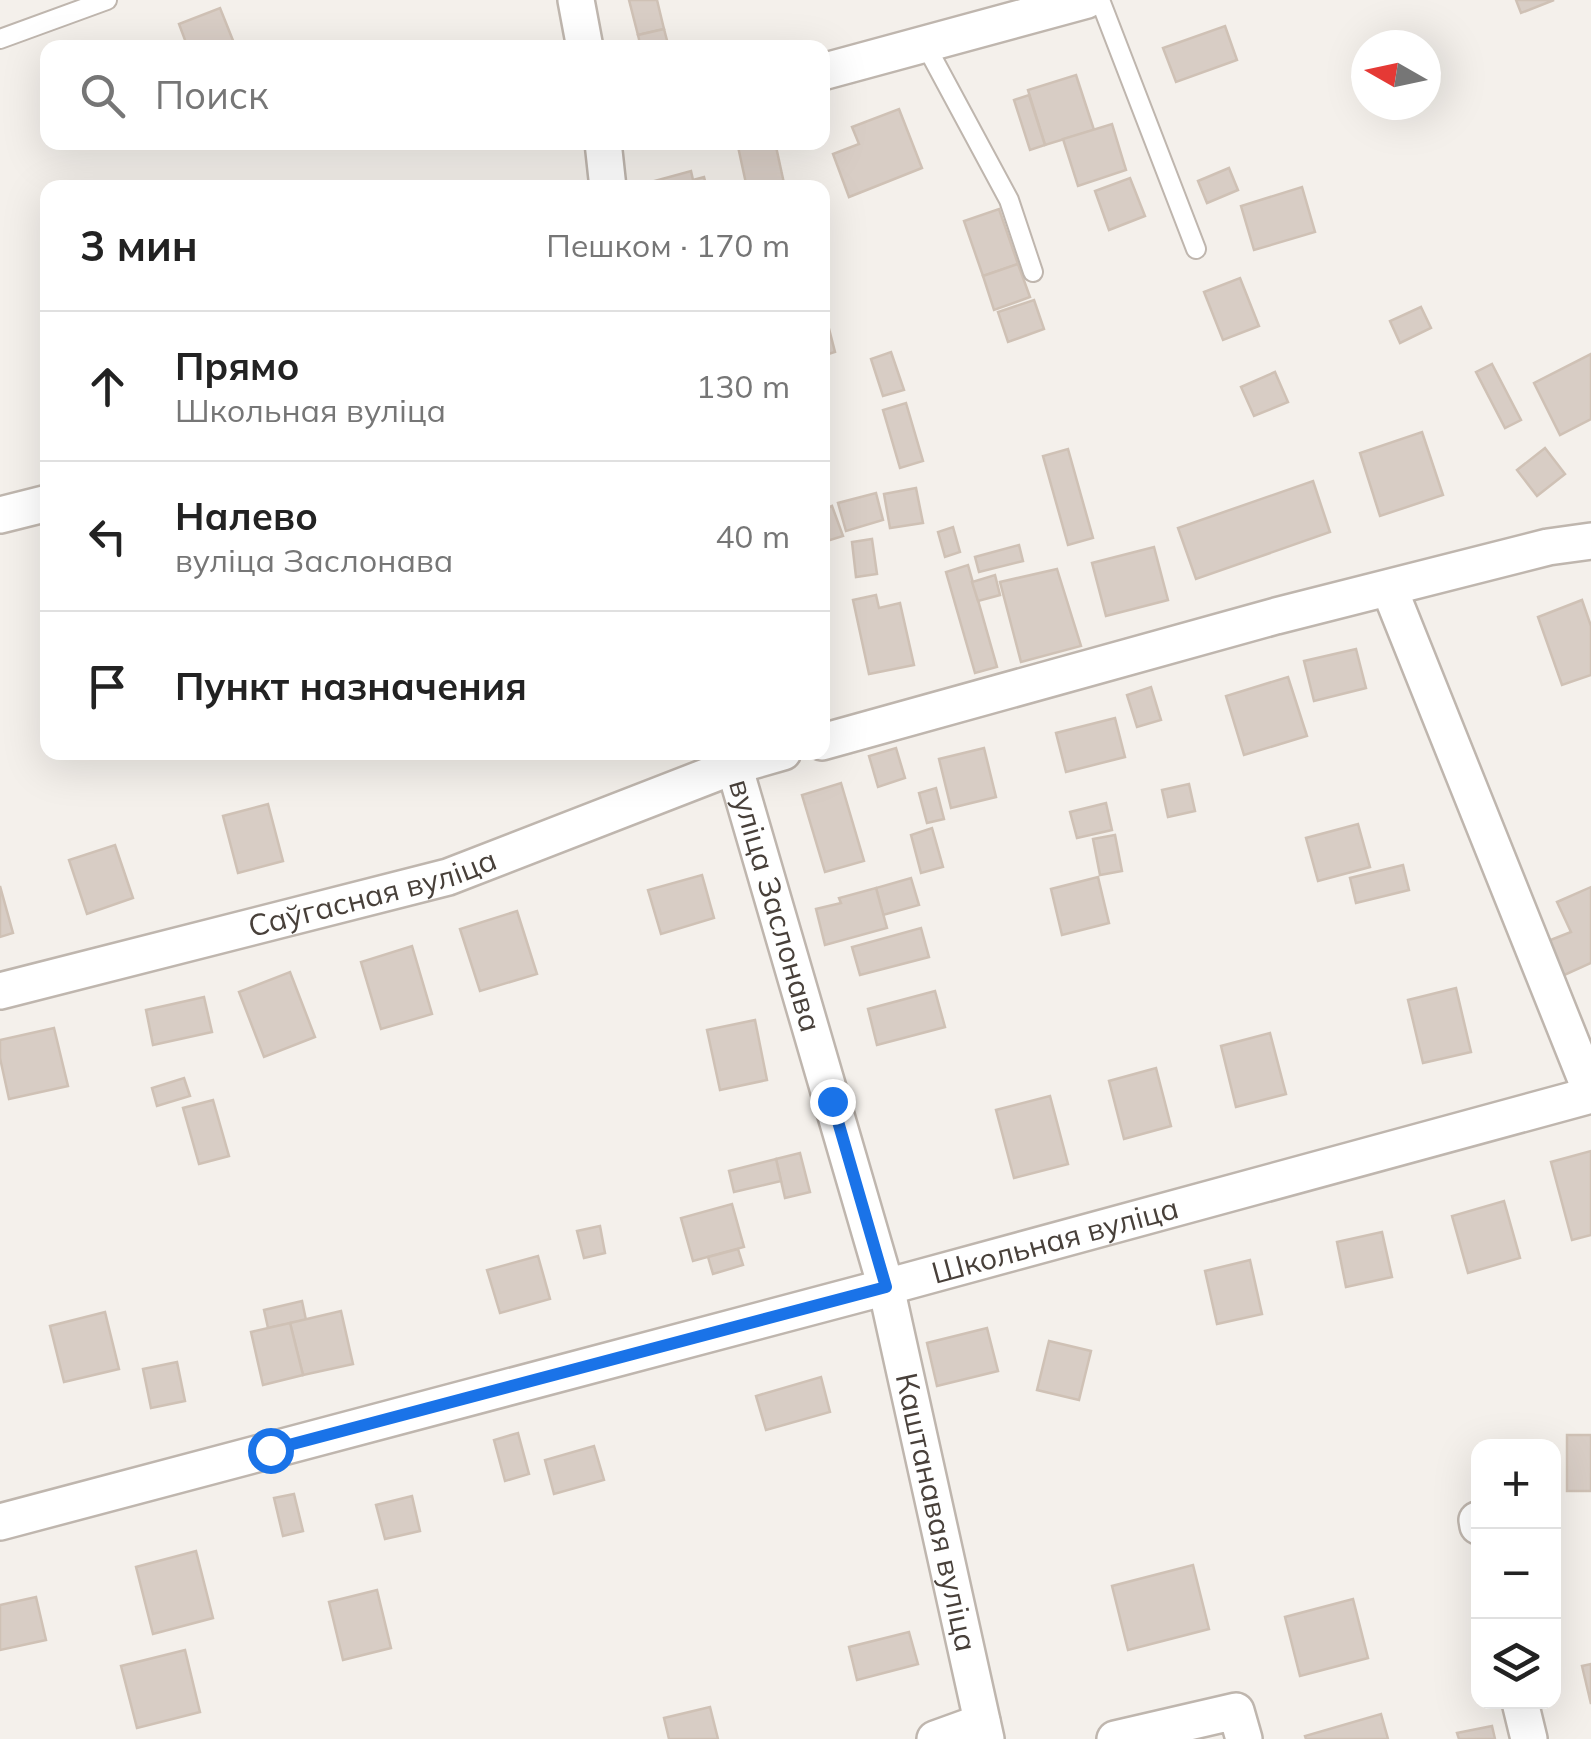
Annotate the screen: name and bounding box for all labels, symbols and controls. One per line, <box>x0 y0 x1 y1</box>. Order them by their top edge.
north arrow <box>1351 30 1441 120</box>
search box <box>40 40 830 150</box>
icon: search <box>75 68 130 123</box>
text: Поиск <box>155 71 268 119</box>
text: 3 мин <box>80 219 198 272</box>
text: Пешком · 170 m <box>546 225 790 265</box>
text: Прямо <box>175 342 300 390</box>
icon: ahead <box>80 359 135 414</box>
text: 130 m <box>696 366 790 406</box>
text: Школьная вуліца <box>175 390 446 430</box>
text: Налево <box>175 492 318 540</box>
icon: left <box>80 509 135 564</box>
text: 40 m <box>715 516 790 556</box>
text: вуліца Заслонава <box>175 540 453 580</box>
icon: arrive <box>80 659 135 714</box>
text: Пункт назначения <box>175 662 527 710</box>
street label: вуліца Заслонава <box>721 775 831 1036</box>
street label: Саўгасная вуліца <box>244 840 502 945</box>
route end <box>810 1079 856 1125</box>
street label: Школьная вуліца <box>927 1188 1183 1292</box>
street label: Каштанавая вуліца <box>888 1369 986 1655</box>
route start <box>248 1428 294 1474</box>
map controls <box>1471 1439 1561 1709</box>
button: + <box>1471 1439 1561 1529</box>
button: − <box>1471 1529 1561 1619</box>
button: layers <box>1471 1619 1561 1709</box>

